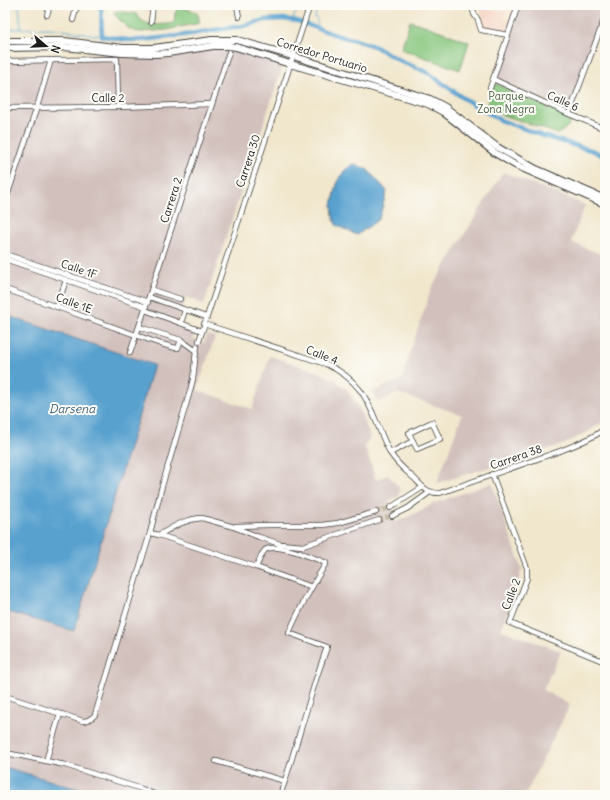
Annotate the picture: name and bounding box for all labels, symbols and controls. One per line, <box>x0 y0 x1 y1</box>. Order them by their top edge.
north arrow <box>26 26 66 66</box>
street label: Corredor Portuario <box>275 35 369 75</box>
text: N <box>48 43 63 55</box>
street label: Calle 6 <box>545 88 581 114</box>
park label: Parque Zona Negra <box>477 89 535 116</box>
street label: Calle 2 <box>92 91 124 105</box>
street label: Carrera 30 <box>233 133 263 189</box>
street label: Carrera 2 <box>157 175 185 225</box>
street label: Calle 1F <box>59 256 99 282</box>
street label: Calle 1E <box>54 290 94 316</box>
street label: Calle 4 <box>304 342 340 368</box>
water label: Darsena <box>49 401 96 416</box>
street label: Carrera 38 <box>488 442 544 472</box>
street label: Calle 2 <box>499 576 523 612</box>

